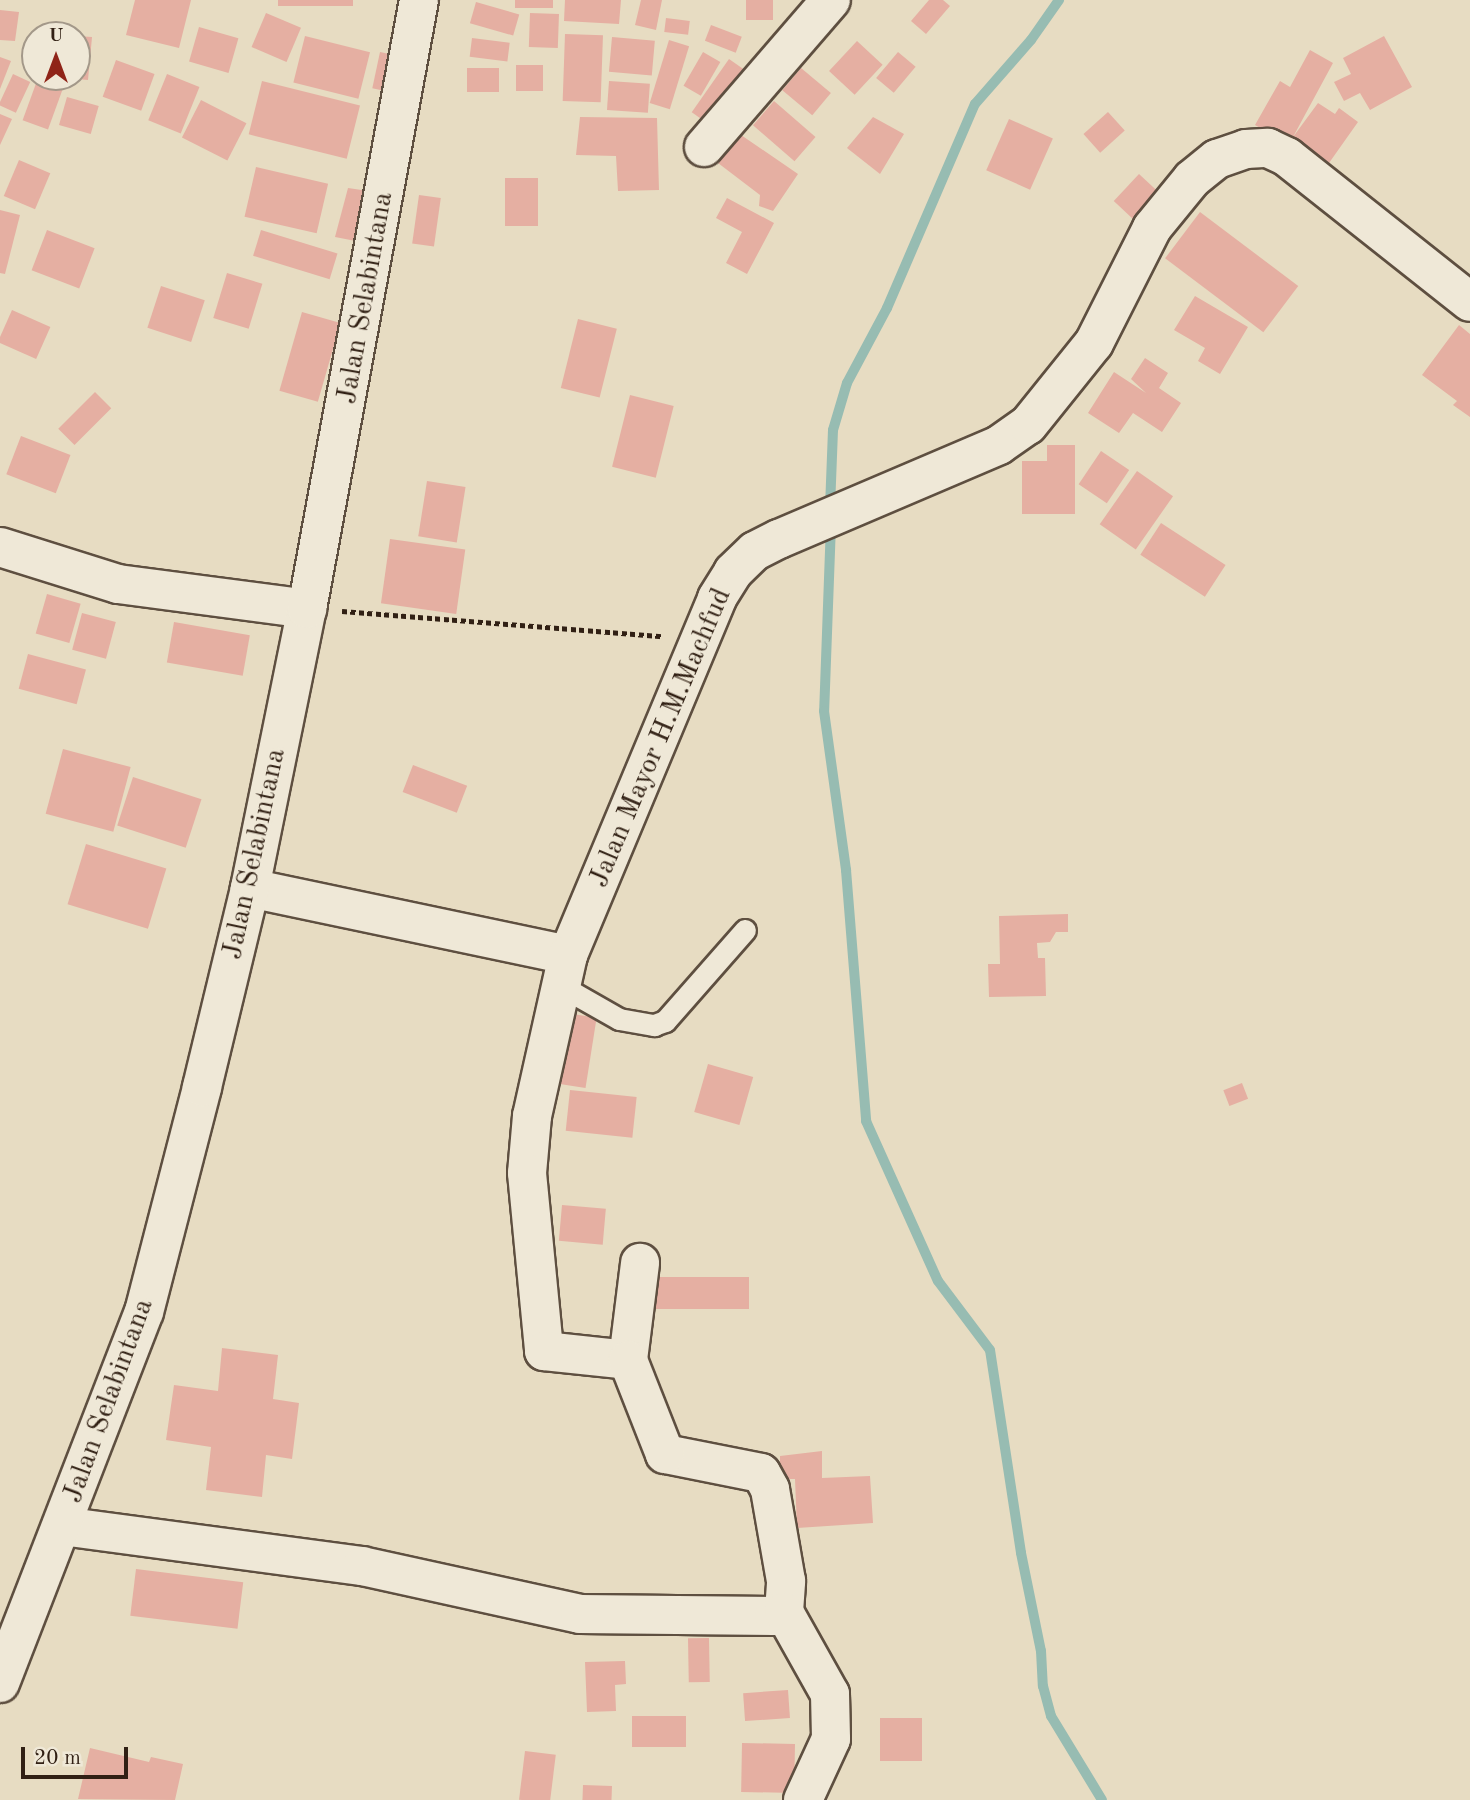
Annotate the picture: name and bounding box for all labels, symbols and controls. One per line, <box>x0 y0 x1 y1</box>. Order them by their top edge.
north arrow <box>21 21 91 91</box>
text: U <box>48 27 64 46</box>
street label: Jalan Selabintana <box>331 189 401 407</box>
street label: Jalan Mayor H.M.Machfud <box>583 583 739 893</box>
street label: Jalan Selabintana <box>216 746 294 962</box>
street label: Jalan Selabintana <box>57 1294 161 1508</box>
scale bar <box>24 1734 131 1778</box>
text: 20 m <box>34 1748 81 1769</box>

